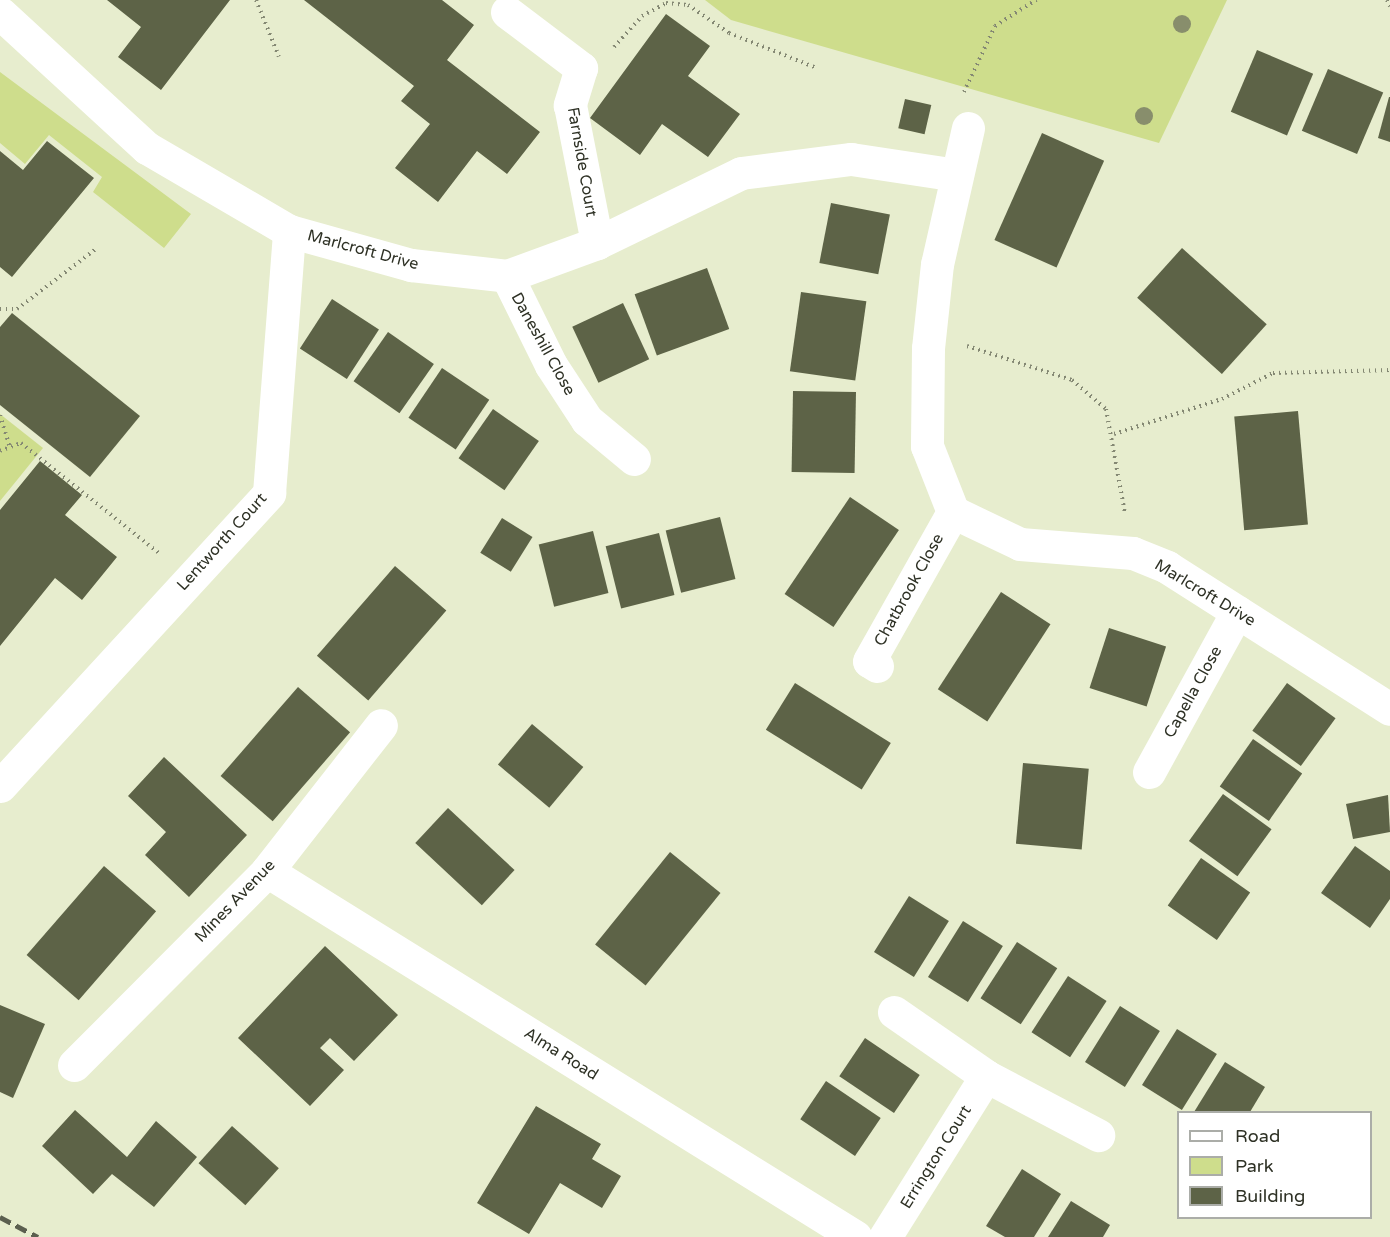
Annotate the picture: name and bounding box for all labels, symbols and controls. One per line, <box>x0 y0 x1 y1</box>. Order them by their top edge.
street label: Farnside Court <box>563 106 601 218</box>
street label: Marlcroft Drive <box>305 226 421 274</box>
street label: Daneshill Close <box>507 289 579 399</box>
street label: Lentworth Court <box>173 489 271 595</box>
street label: Chatbrook Close <box>870 530 948 650</box>
street label: Marlcroft Drive <box>1151 555 1259 631</box>
street label: Capella Close <box>1160 643 1226 741</box>
street label: Mines Avenue <box>191 856 279 946</box>
street label: Alma Road <box>520 1024 602 1084</box>
street label: Errington Court <box>896 1102 976 1212</box>
legend <box>1177 1111 1372 1219</box>
text: Road <box>1235 1125 1280 1147</box>
text: Park <box>1235 1155 1273 1177</box>
text: Building <box>1235 1185 1305 1207</box>

